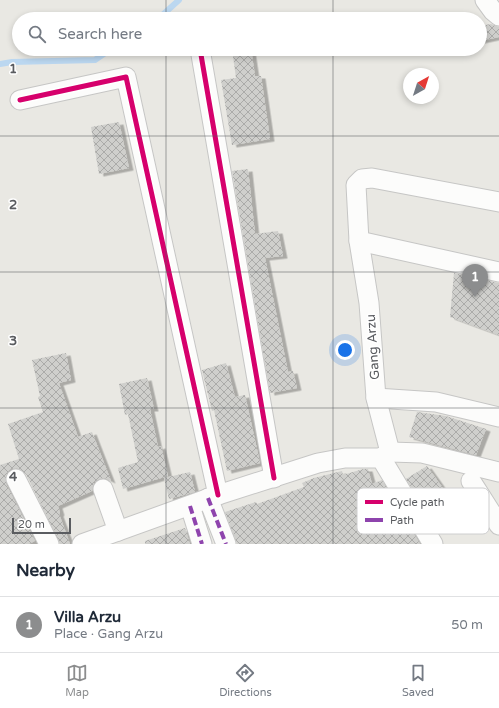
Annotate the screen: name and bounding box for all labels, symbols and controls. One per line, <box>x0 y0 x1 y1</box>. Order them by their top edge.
search box <box>12 12 487 56</box>
icon: search <box>26 23 48 45</box>
text: Search here <box>58 25 142 43</box>
text: 1 <box>9 61 17 77</box>
north arrow <box>403 68 439 104</box>
text: 2 <box>9 197 17 213</box>
pin: 1 <box>462 264 488 297</box>
street label: Gang Arzu <box>363 314 383 380</box>
text: 3 <box>9 333 17 349</box>
your location <box>335 340 355 360</box>
text: 4 <box>9 469 18 485</box>
legend <box>357 488 489 534</box>
text: Cycle path <box>390 496 445 509</box>
text: Path <box>390 514 414 527</box>
scale bar <box>12 516 71 535</box>
text: 20 m <box>18 518 45 531</box>
text: Nearby <box>16 560 75 581</box>
text: Villa Arzu <box>54 608 121 626</box>
text: 1 <box>25 617 33 633</box>
text: 50 m <box>451 617 483 633</box>
text: Place · Gang Arzu <box>54 626 163 642</box>
tab: Map <box>65 662 89 699</box>
tab: Directions <box>219 662 272 699</box>
tab: Saved <box>402 662 434 699</box>

